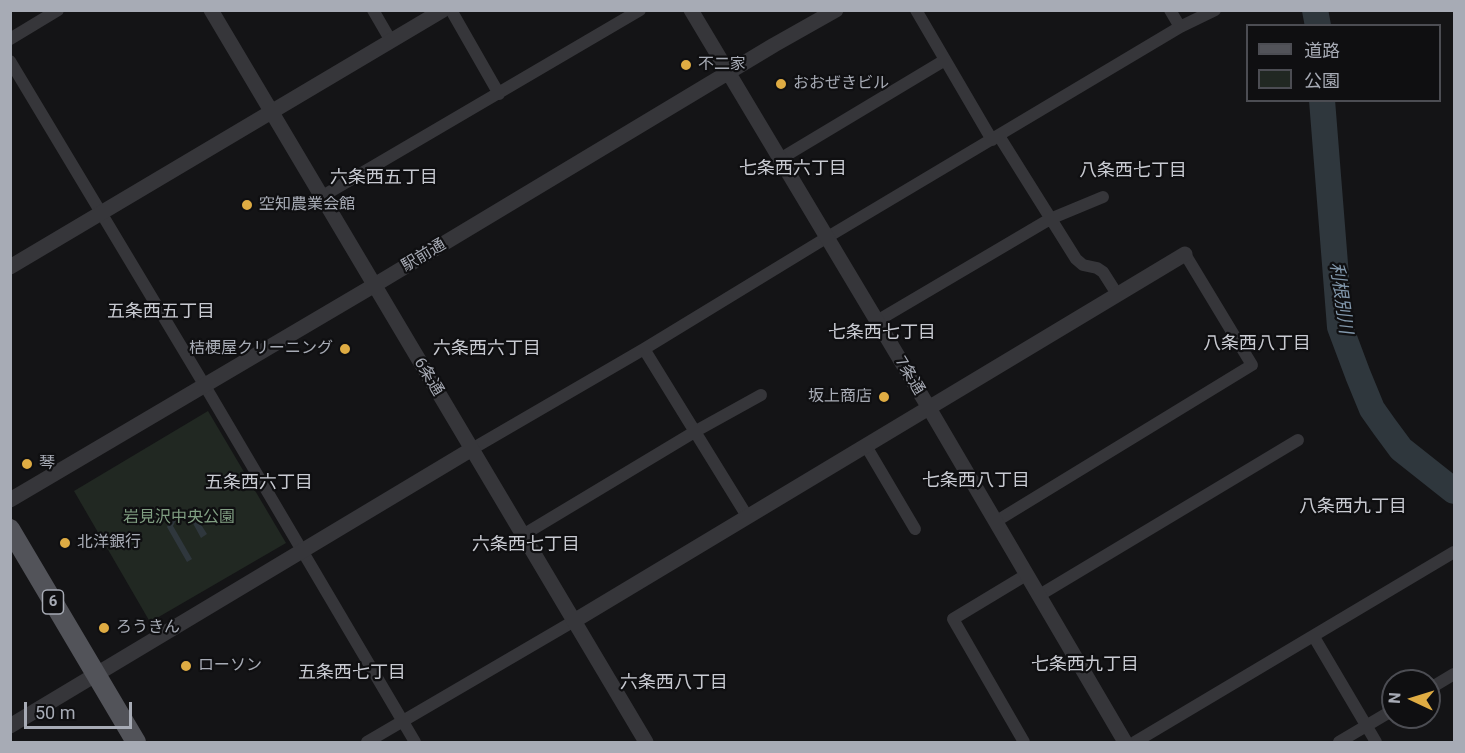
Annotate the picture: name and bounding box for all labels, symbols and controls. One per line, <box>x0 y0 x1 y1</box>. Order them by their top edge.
legend <box>1246 24 1441 102</box>
text: 道路 <box>1304 40 1340 61</box>
place label: 不二家 <box>698 55 746 75</box>
marker: 不二家 <box>679 58 693 72</box>
text: 公園 <box>1304 70 1340 91</box>
place label: おおぜきビル <box>793 74 889 94</box>
marker: おおぜきビル <box>774 77 788 91</box>
district label: 七条西六丁目 <box>739 158 847 180</box>
district label: 八条西七丁目 <box>1079 160 1187 182</box>
district label: 六条西五丁目 <box>330 167 438 189</box>
place label: 空知農業会館 <box>259 195 355 215</box>
marker: 空知農業会館 <box>240 198 254 212</box>
street label: 駅前通 <box>398 235 450 277</box>
water label: 利根別川 <box>1324 261 1356 335</box>
district label: 五条西五丁目 <box>107 301 215 323</box>
district label: 七条西七丁目 <box>828 322 936 344</box>
district label: 八条西八丁目 <box>1203 333 1311 355</box>
district label: 六条西六丁目 <box>433 338 541 360</box>
place label: 桔梗屋クリーニング <box>189 339 333 359</box>
marker: 桔梗屋クリーニング <box>338 342 352 356</box>
street label: 7条通 <box>890 353 928 399</box>
street label: 6条通 <box>409 354 447 400</box>
place label: 坂上商店 <box>808 387 872 407</box>
marker: 坂上商店 <box>877 390 891 404</box>
place label: 琴 <box>39 454 55 474</box>
marker: 琴 <box>20 457 34 471</box>
district label: 七条西八丁目 <box>922 470 1030 492</box>
district label: 五条西六丁目 <box>205 472 313 494</box>
district label: 八条西九丁目 <box>1299 496 1407 518</box>
park label: 岩見沢中央公園 <box>123 508 235 528</box>
place label: 北洋銀行 <box>77 533 141 553</box>
district label: 六条西七丁目 <box>472 534 580 556</box>
marker: 北洋銀行 <box>58 536 72 550</box>
road number: 6 <box>42 590 64 614</box>
place label: ろうきん <box>116 618 180 638</box>
marker: ろうきん <box>97 621 111 635</box>
district label: 七条西九丁目 <box>1031 654 1139 676</box>
place label: ローソン <box>198 656 262 676</box>
marker: ローソン <box>179 659 193 673</box>
district label: 五条西七丁目 <box>298 662 406 684</box>
north arrow <box>1381 669 1441 729</box>
district label: 六条西八丁目 <box>620 672 728 694</box>
scale bar <box>27 690 135 728</box>
text: N <box>1385 692 1404 704</box>
text: 50 m <box>35 702 75 723</box>

